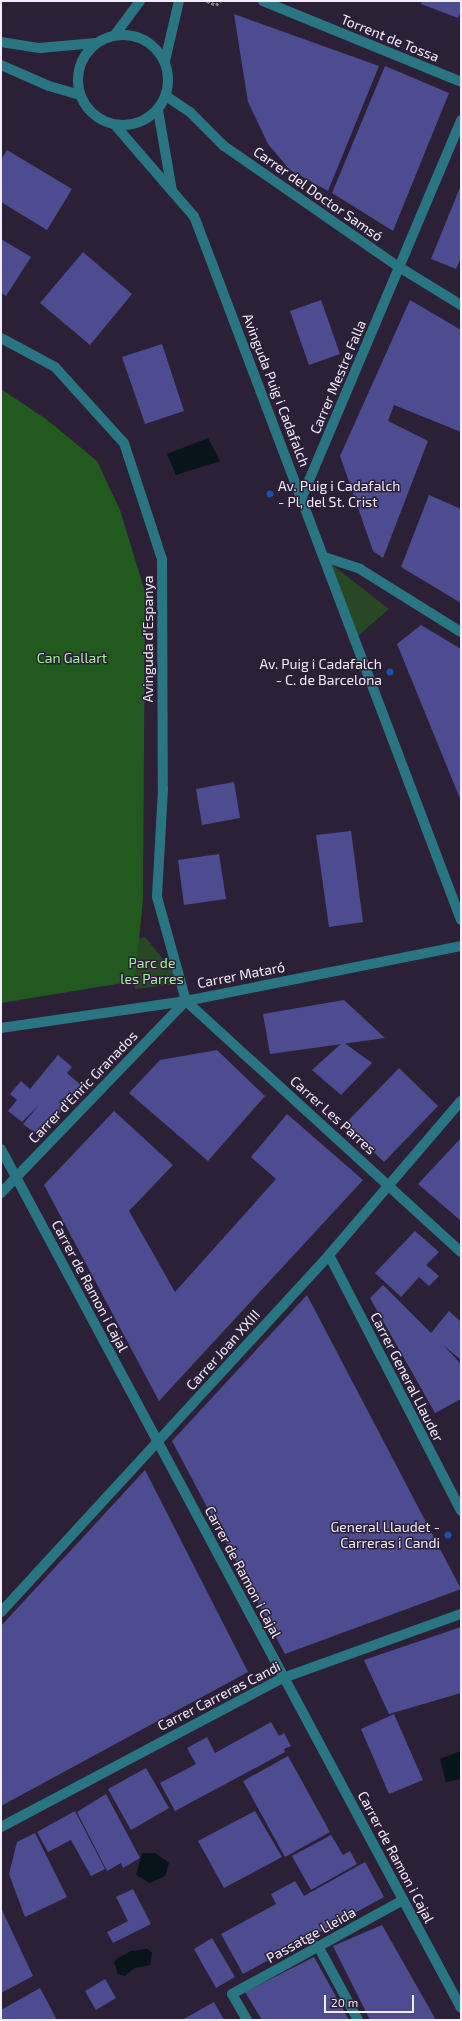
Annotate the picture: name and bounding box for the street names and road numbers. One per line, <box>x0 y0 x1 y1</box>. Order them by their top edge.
street label: Torrent de Tossa <box>338 11 442 65</box>
street label: Carrer del Doctor Samsó <box>250 143 386 245</box>
street label: Avinguda Puig i Cadafalch <box>239 311 313 469</box>
street label: Carrer Mestre Falla <box>306 317 370 437</box>
street label: Avinguda d'Espanya <box>140 576 156 702</box>
street label: Carrer Mataró <box>196 958 286 992</box>
street label: Carrer d'Enric Granados <box>25 1027 141 1147</box>
street label: Carrer Les Parres <box>287 1072 379 1158</box>
street label: Carrer de Ramon i Cajal <box>48 1217 132 1355</box>
street label: Carrer Joan XXIII <box>182 1306 264 1394</box>
street label: Carrer General Llauder <box>367 1309 447 1445</box>
street label: Carrer de Ramon i Cajal <box>201 1503 285 1641</box>
street label: Carrer Carreras Candi <box>155 1658 283 1734</box>
street label: Carrer de Ramon i Cajal <box>354 1788 438 1926</box>
street label: Passatge Lleida <box>263 1904 359 1966</box>

